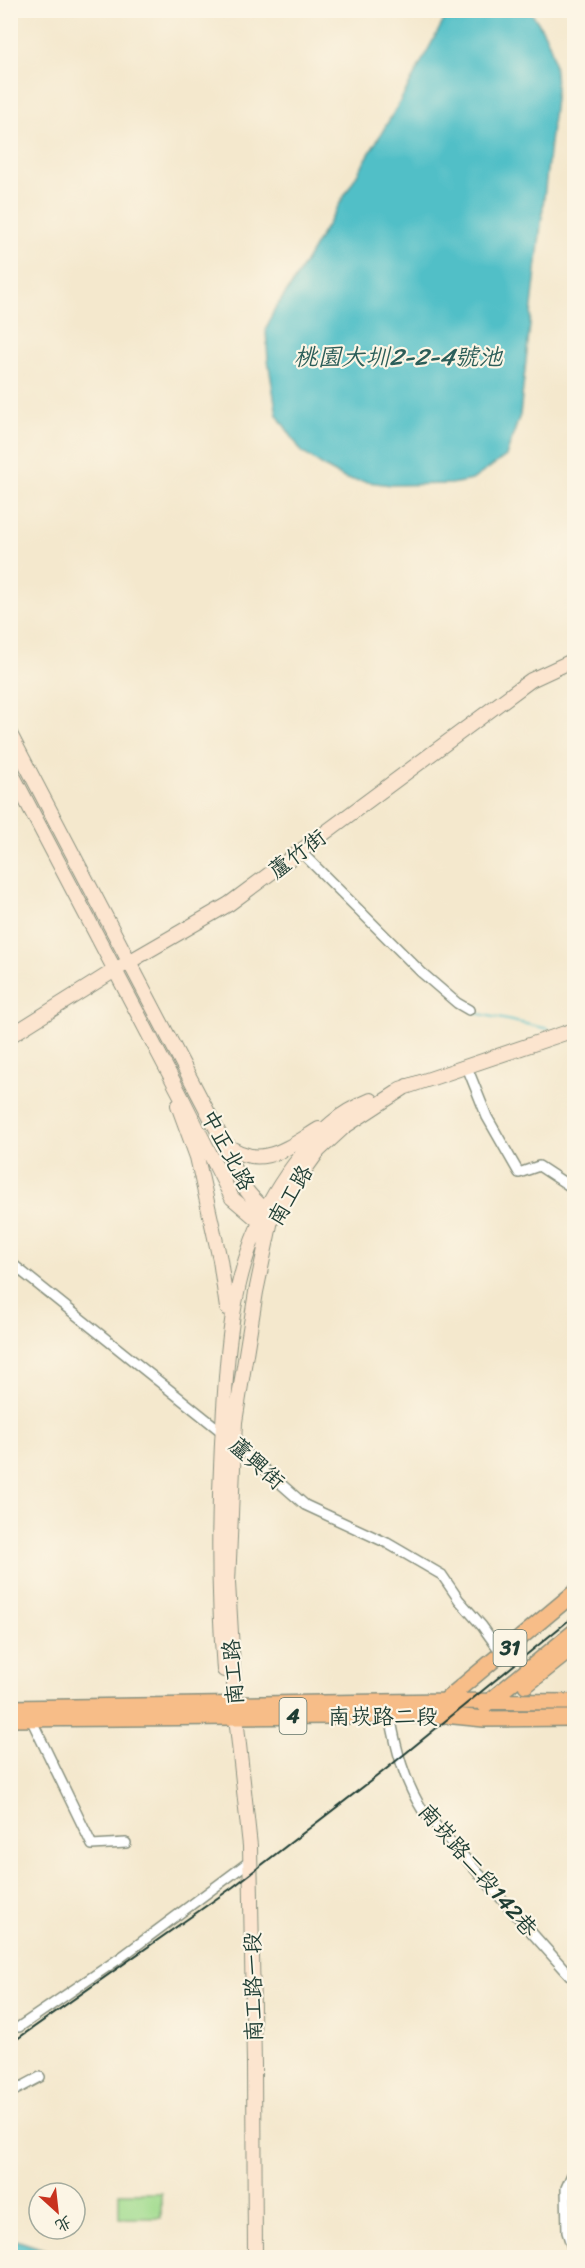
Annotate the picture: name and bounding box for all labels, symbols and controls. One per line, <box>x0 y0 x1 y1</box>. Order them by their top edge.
water label: 桃園大圳2-2-4號池 <box>294 336 503 378</box>
street label: 蘆竹街 <box>259 819 335 889</box>
street label: 中正北路 <box>190 1102 266 1198</box>
street label: 南工路 <box>256 1157 324 1233</box>
street label: 蘆興街 <box>219 1426 295 1500</box>
road number: 31 <box>494 1630 526 1666</box>
street label: 南工路 <box>211 1638 255 1706</box>
street label: 南崁路二段 <box>328 1697 438 1736</box>
road number: 4 <box>280 1698 306 1734</box>
street label: 南崁路二段142巷 <box>408 1794 548 1946</box>
street label: 南工路一段 <box>233 1932 273 2042</box>
north arrow <box>27 2181 87 2241</box>
text: 北 <box>50 2207 77 2240</box>

